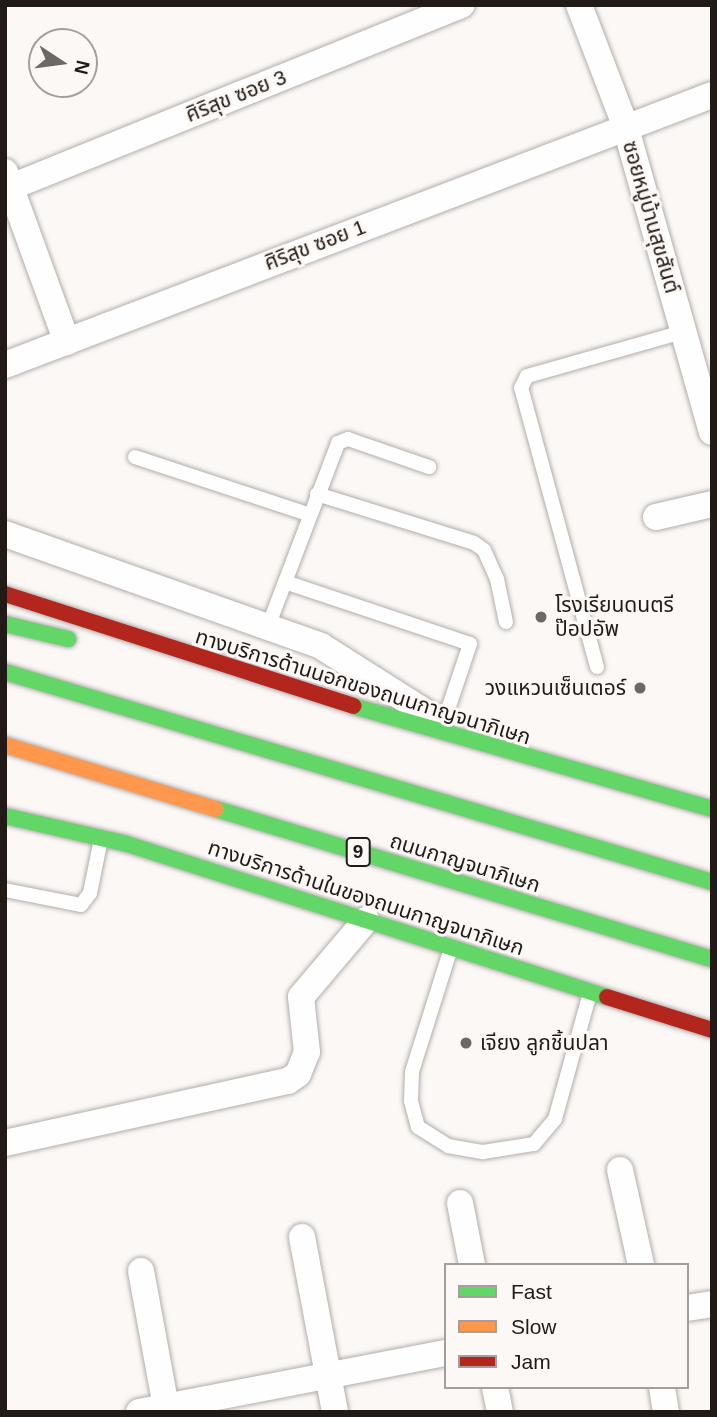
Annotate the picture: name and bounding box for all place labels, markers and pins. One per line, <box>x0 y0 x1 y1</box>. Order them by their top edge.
place label: โรงเรียนดนตรี ป๊อปอัพ <box>555 592 674 642</box>
marker: โรงเรียนดนตรี ป๊อปอัพ <box>533 609 549 625</box>
place label: วงแหวนเซ็นเตอร์ <box>485 675 626 701</box>
marker: วงแหวนเซ็นเตอร์ <box>632 680 648 696</box>
place label: เจียง ลูกชิ้นปลา <box>480 1030 609 1056</box>
marker: เจียง ลูกชิ้นปลา <box>458 1035 474 1051</box>

